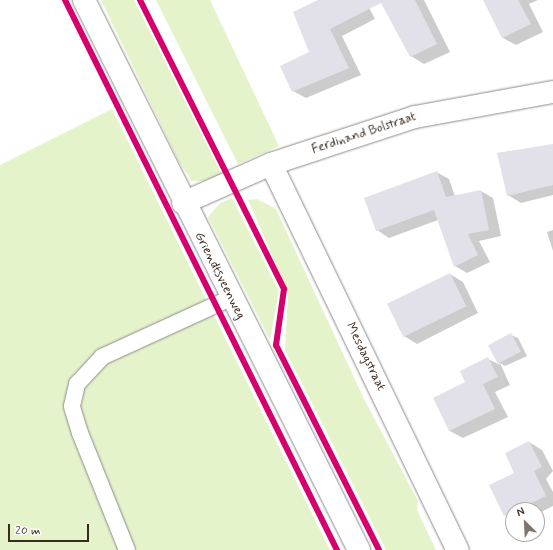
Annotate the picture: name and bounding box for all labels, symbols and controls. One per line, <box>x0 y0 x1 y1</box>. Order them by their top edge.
street label: Ferdinand Bolstraat <box>310 110 418 158</box>
street label: Griendtsveenweg <box>190 230 248 322</box>
street label: Mesdagstraat <box>342 320 388 394</box>
north arrow <box>505 502 545 542</box>
text: N <box>514 504 527 520</box>
scale bar <box>10 516 91 542</box>
text: 20 m <box>15 523 41 539</box>

